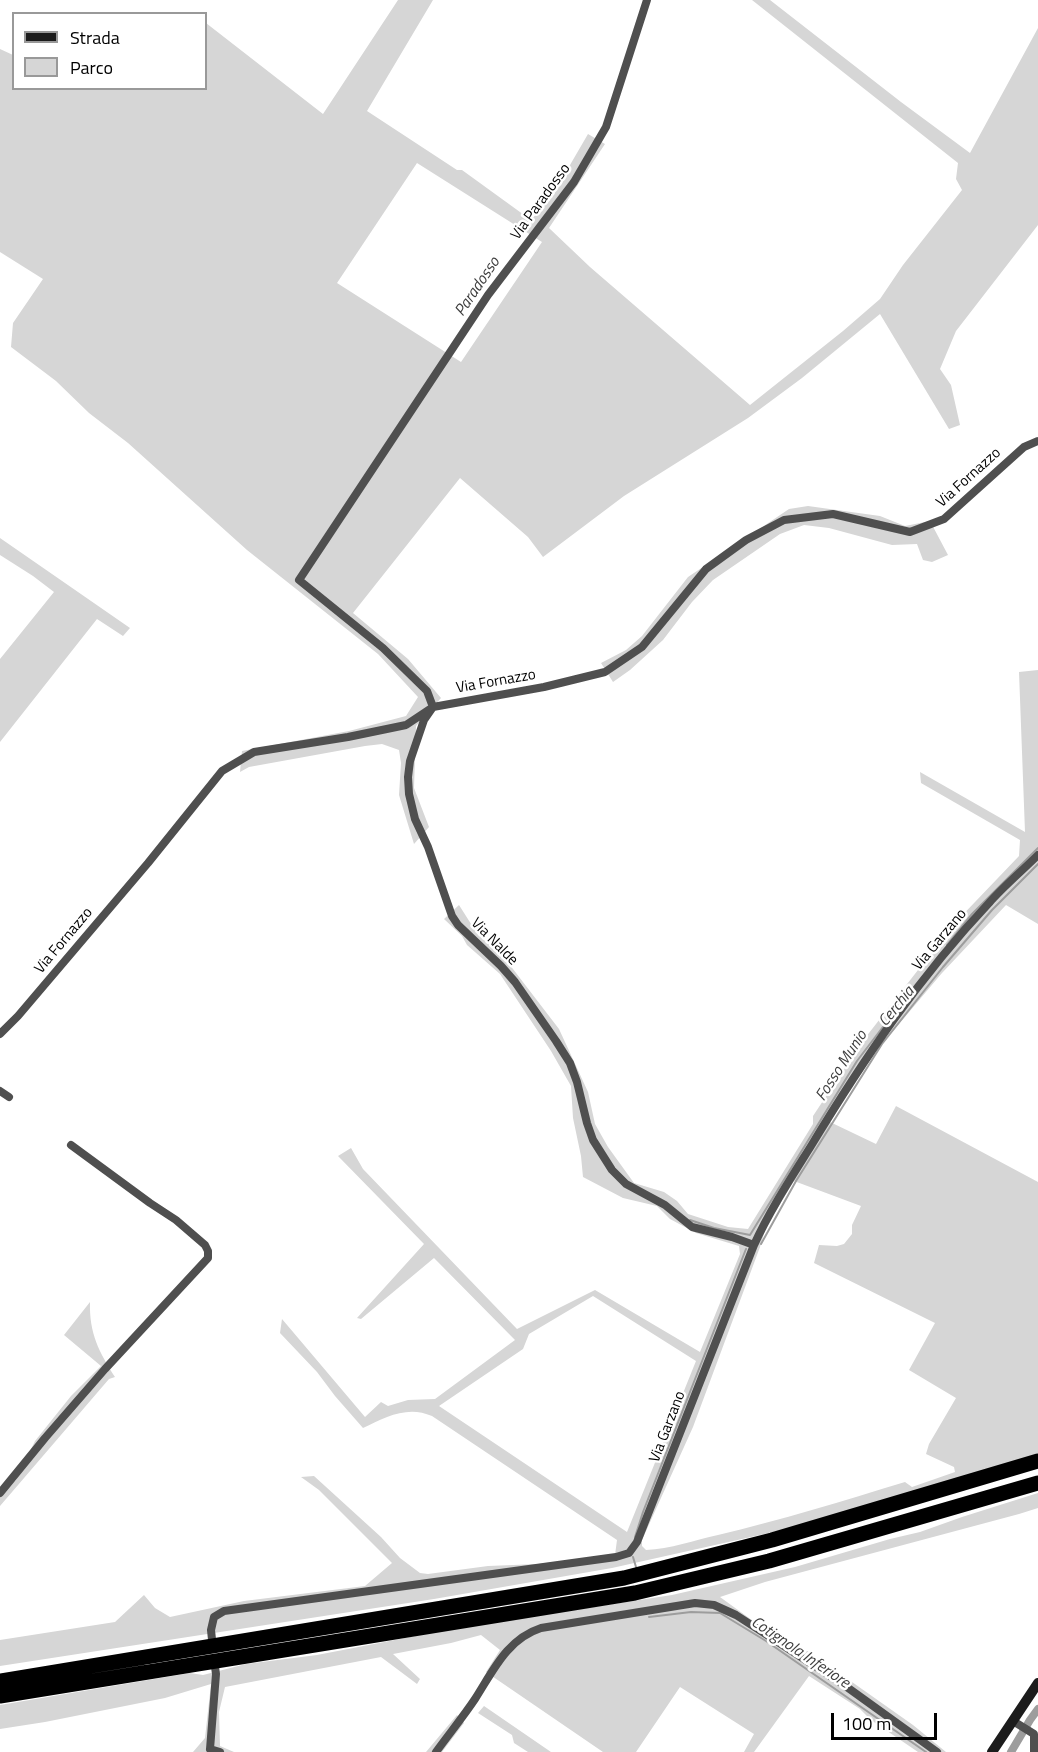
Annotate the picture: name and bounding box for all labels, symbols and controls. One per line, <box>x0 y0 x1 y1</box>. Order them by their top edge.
legend <box>12 12 207 90</box>
text: Strada <box>70 24 120 51</box>
text: Parco <box>70 54 113 81</box>
street label: Via Paradosso <box>507 160 575 244</box>
water label: Paradosso <box>451 254 505 320</box>
street label: Via Fornazzo <box>933 444 1005 512</box>
street label: Via Fornazzo <box>455 666 537 698</box>
street label: Via Fornazzo <box>31 904 97 978</box>
street label: Via Garzano <box>909 905 971 975</box>
street label: Via Nalde <box>467 915 521 969</box>
water label: Cerchia <box>875 983 919 1031</box>
water label: Fosso Munio <box>812 1027 872 1105</box>
street label: Via Garzano <box>646 1389 690 1465</box>
water label: Cotignola Inferiore <box>747 1613 853 1693</box>
scale bar <box>834 1701 940 1739</box>
text: 100 m <box>842 1710 891 1737</box>

